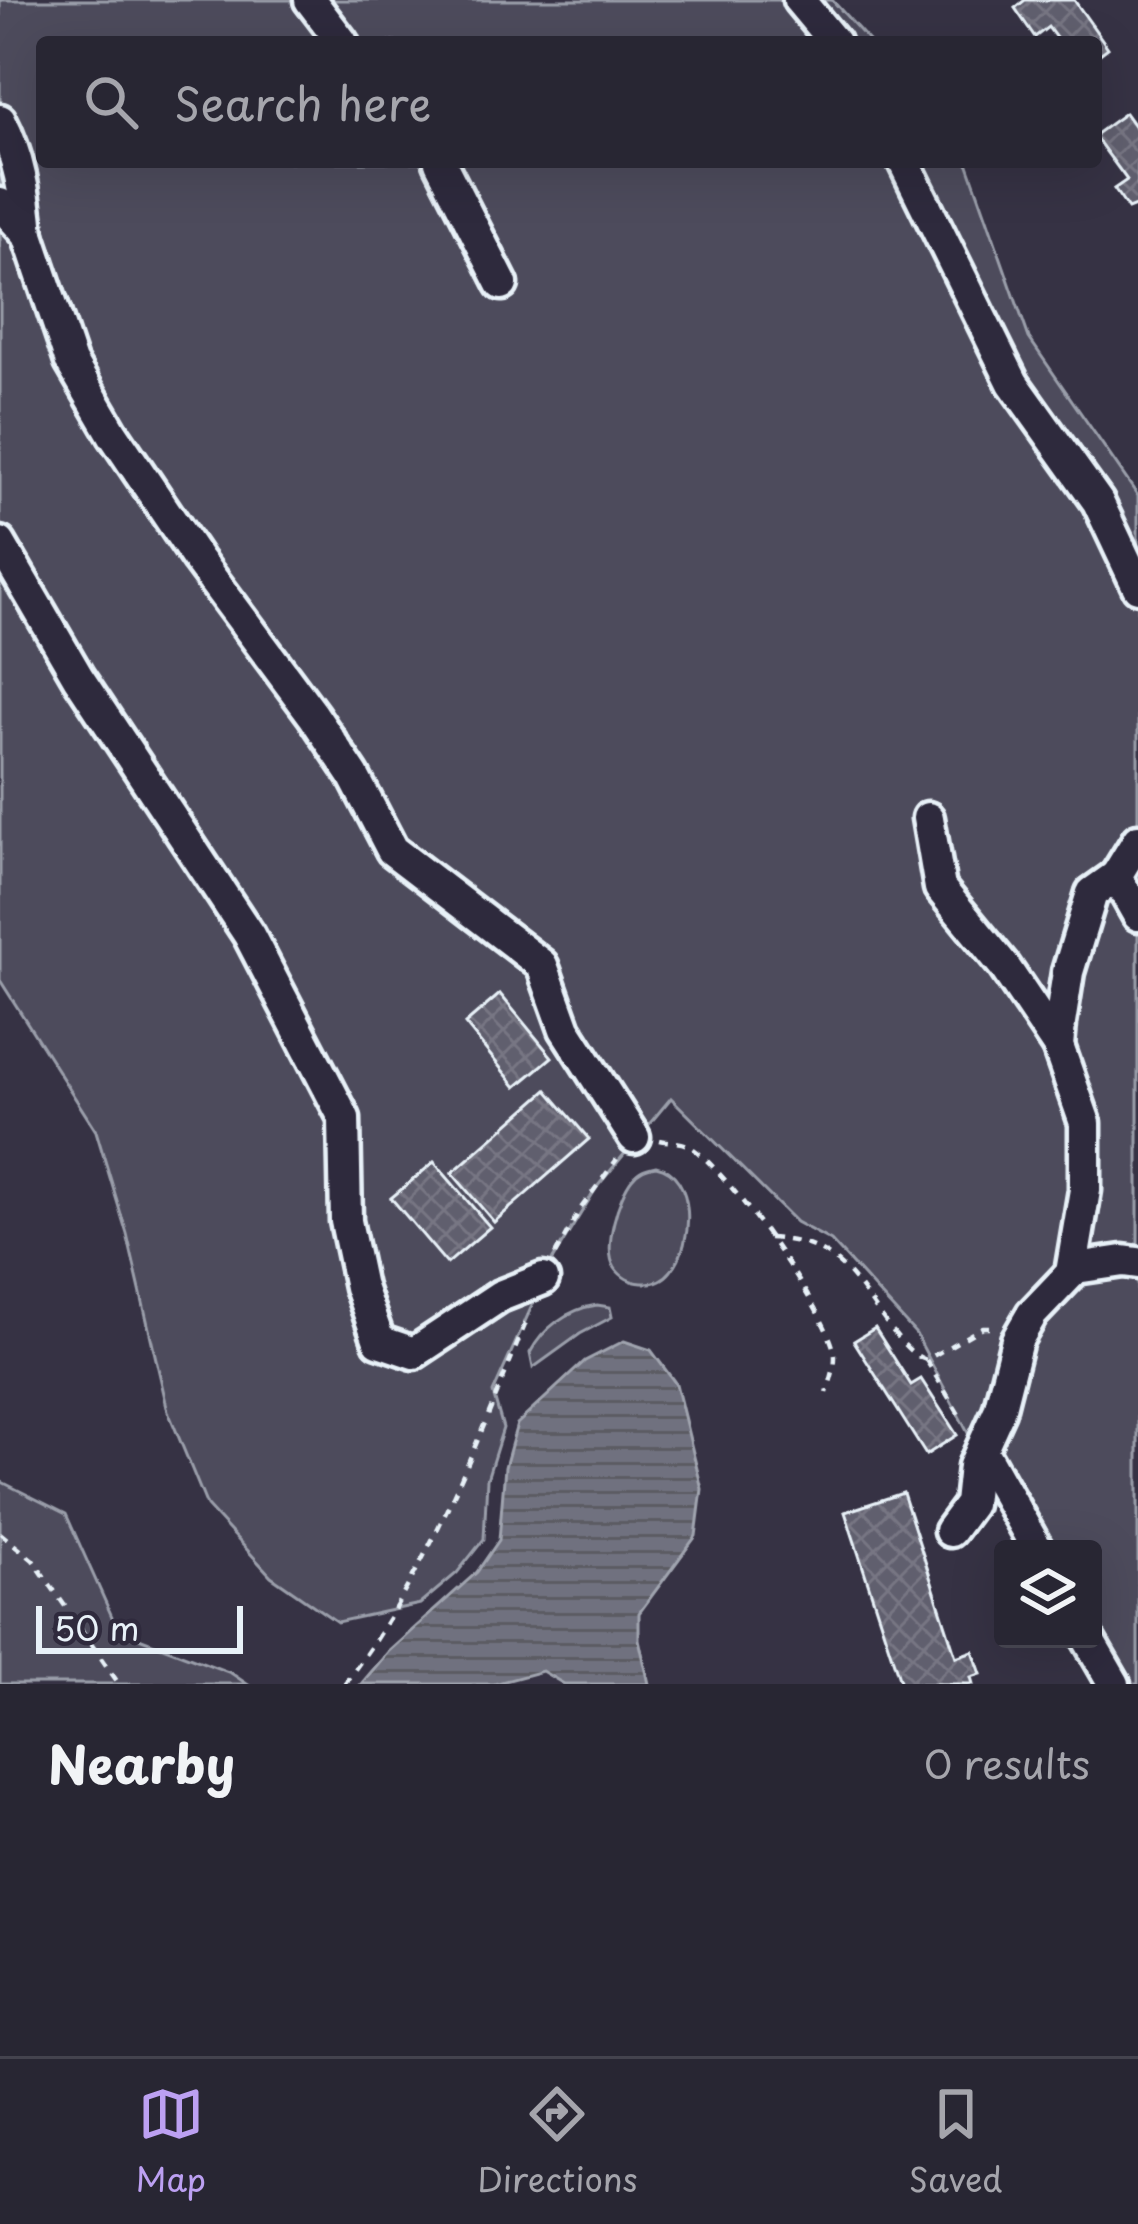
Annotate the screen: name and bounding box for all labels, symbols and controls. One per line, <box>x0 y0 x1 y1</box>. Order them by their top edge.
search box <box>36 36 1102 168</box>
text: Search here <box>174 68 431 136</box>
icon: search <box>78 69 144 135</box>
map controls <box>994 1540 1102 1648</box>
button: layers <box>994 1540 1102 1648</box>
scale bar <box>36 1600 243 1653</box>
text: 50 m <box>54 1602 140 1652</box>
text: Nearby <box>48 1724 235 1801</box>
text: 0 results <box>924 1733 1090 1792</box>
tab: Map <box>136 2081 206 2203</box>
tab: Directions <box>477 2081 638 2203</box>
tab: Saved <box>909 2081 1002 2203</box>

